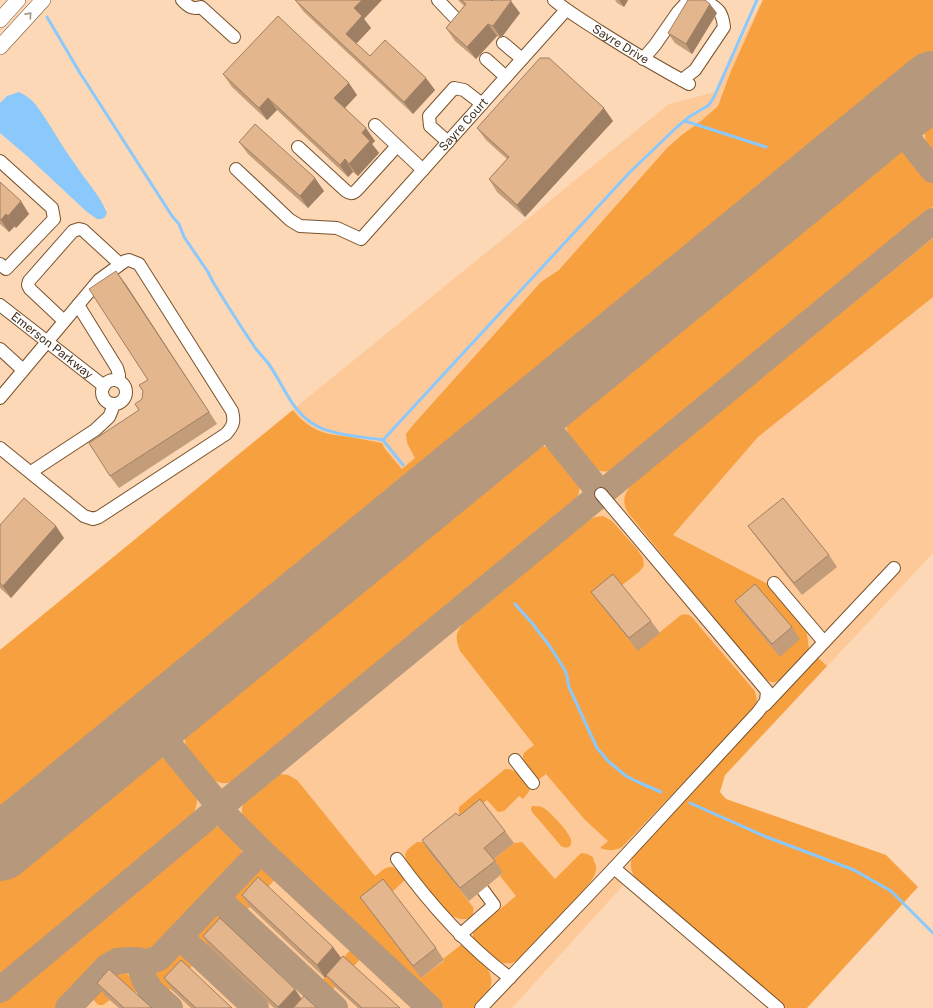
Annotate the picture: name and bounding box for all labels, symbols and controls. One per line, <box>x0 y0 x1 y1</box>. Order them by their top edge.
one-way arrow <box>24 12 32 20</box>
street label: Sayre Drive <box>590 22 652 67</box>
street label: Sayre Court <box>436 95 491 154</box>
street label: Emerson Parkway <box>8 309 96 382</box>

